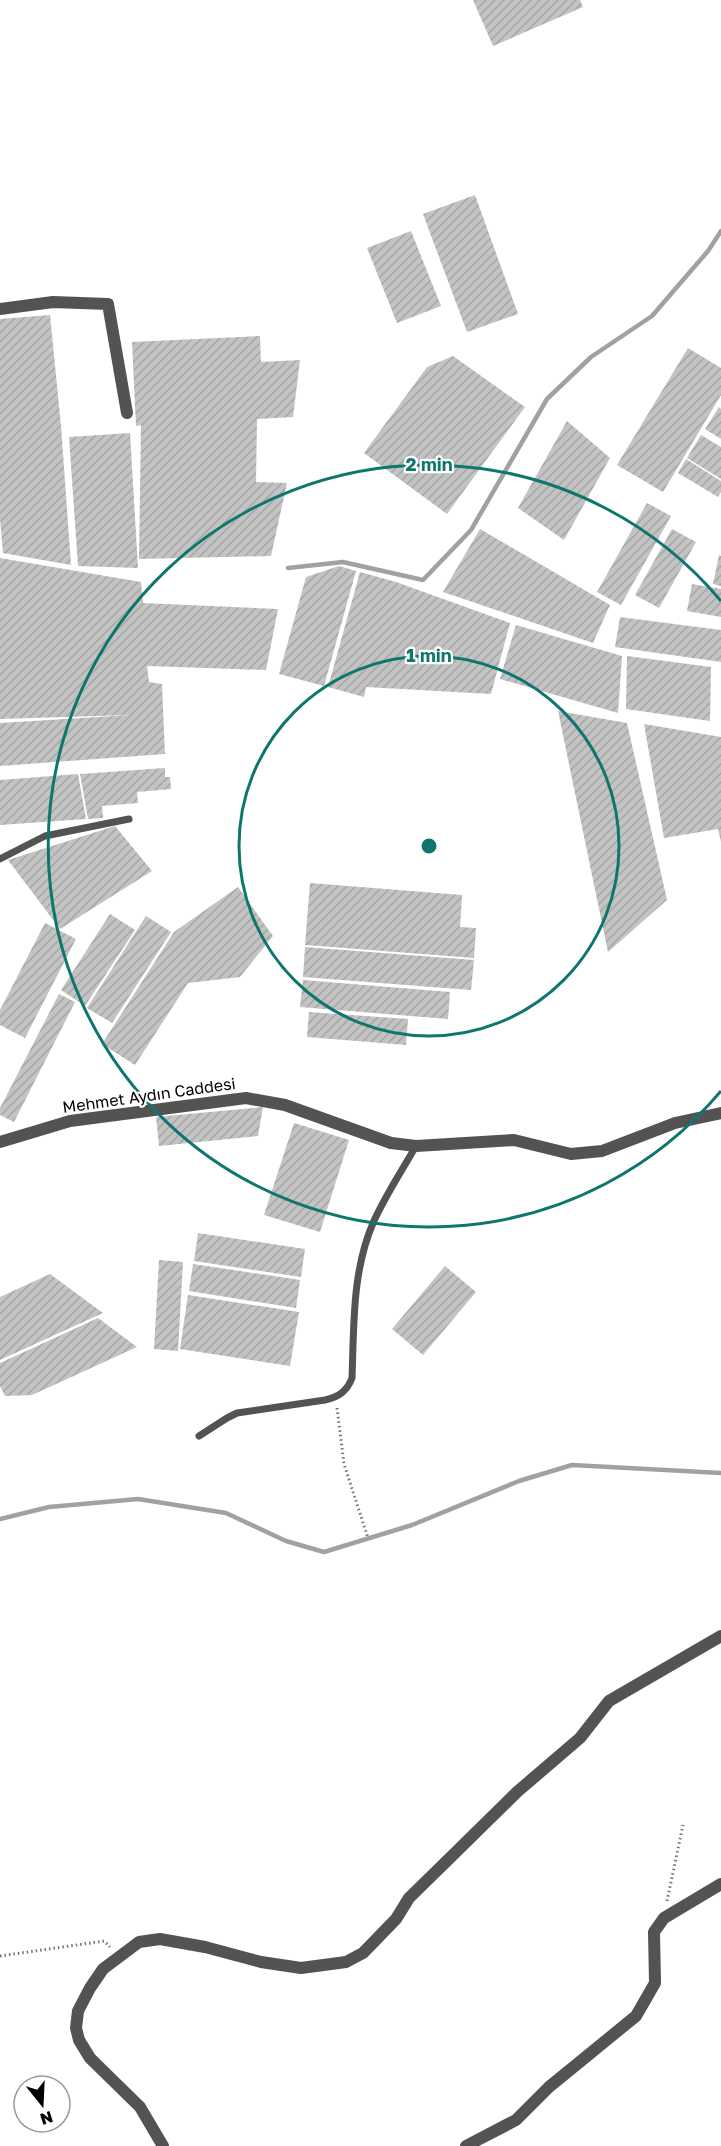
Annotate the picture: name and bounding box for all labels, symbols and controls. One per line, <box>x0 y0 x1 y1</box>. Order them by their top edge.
text: 2 min <box>405 453 453 475</box>
text: 1 min <box>406 644 452 666</box>
centre of rings <box>419 836 439 856</box>
street label: Mehmet Aydın Caddesi <box>61 1073 237 1117</box>
north arrow <box>12 2074 72 2134</box>
text: N <box>38 2107 56 2130</box>

